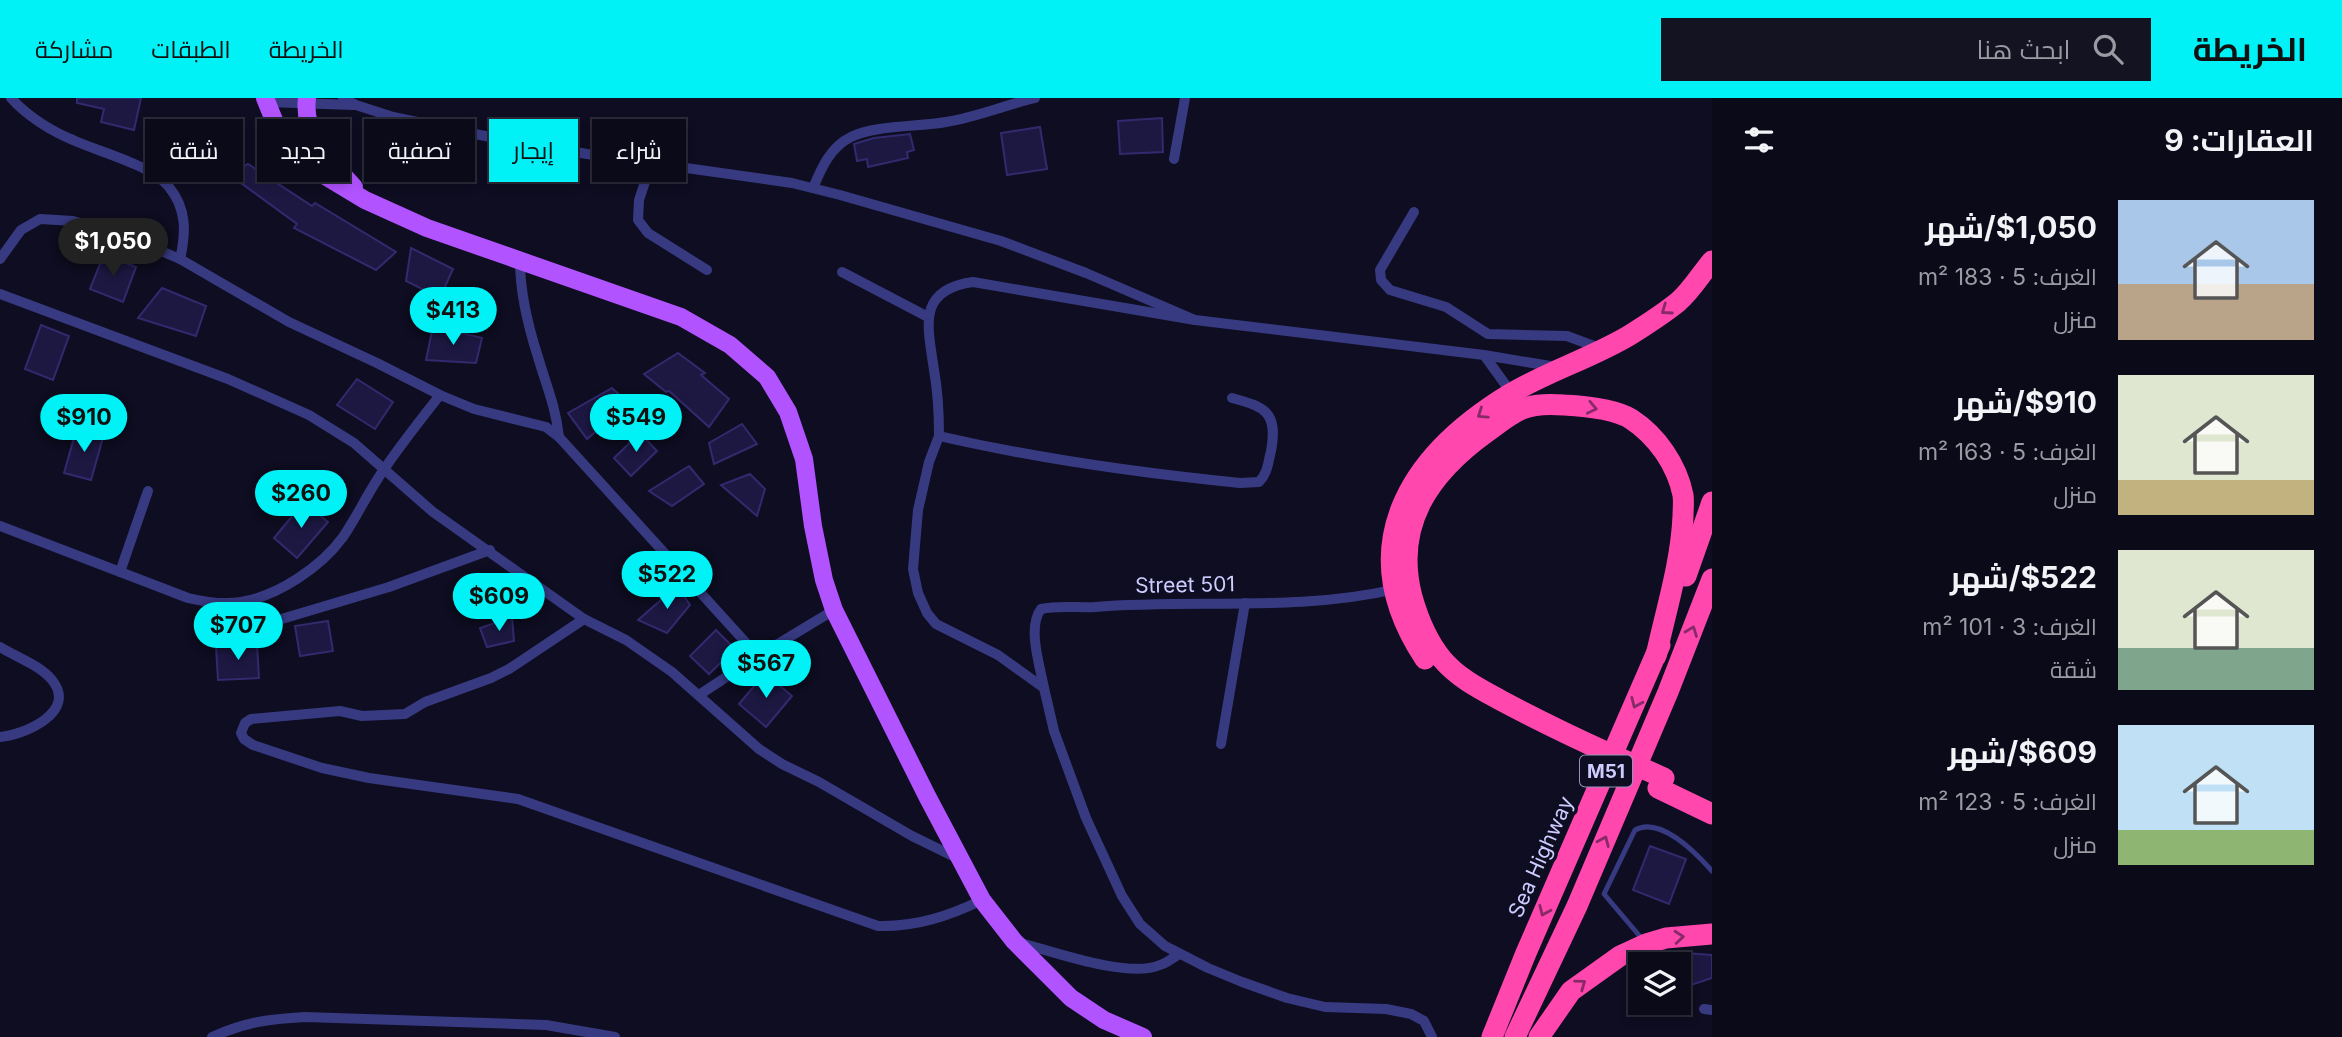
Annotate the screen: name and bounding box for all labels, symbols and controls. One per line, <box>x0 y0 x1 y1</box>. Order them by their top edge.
search box <box>1661 18 2151 81</box>
text: الخريطة <box>2193 29 2307 69</box>
icon: search <box>2089 30 2127 68</box>
text: ابحث هنا <box>1976 34 2071 65</box>
text: مشاركة <box>35 35 113 64</box>
text: الطبقات <box>151 35 231 64</box>
text: الخريطة <box>269 35 344 64</box>
chip: شقة <box>145 119 243 182</box>
chip: جديد <box>257 119 350 182</box>
chip: تصفية <box>364 119 475 182</box>
chip: إيجار <box>489 119 578 182</box>
chip: شراء <box>592 119 686 182</box>
icon: filters <box>1740 121 1778 159</box>
text: العقارات: 9 <box>2164 122 2314 158</box>
text: $1,050/شهر <box>1925 209 2097 245</box>
pin: $1,050 <box>56 218 170 278</box>
text: $1,050 <box>74 227 152 255</box>
icon: home <box>2174 228 2258 312</box>
text: الغرف: 5 · 183 m² <box>1918 263 2097 291</box>
pin: $413 <box>412 288 494 347</box>
text: $413 <box>426 296 480 324</box>
one-way arrow <box>1661 302 1674 314</box>
text: منزل <box>2053 306 2097 334</box>
text: $910/شهر <box>1954 384 2097 420</box>
pin: $910 <box>43 394 125 454</box>
pin: $549 <box>595 394 677 454</box>
one-way arrow <box>1586 400 1598 415</box>
text: $910 <box>56 403 112 431</box>
text: $549 <box>606 403 666 431</box>
icon: home <box>2174 403 2258 487</box>
one-way arrow <box>1477 406 1490 418</box>
text: الغرف: 5 · 163 m² <box>1918 438 2097 466</box>
pin: $260 <box>260 470 342 530</box>
text: $260 <box>271 479 331 507</box>
text: منزل <box>2053 481 2097 509</box>
pin: $522 <box>626 552 708 611</box>
text: $522/شهر <box>1950 559 2097 595</box>
text: $522 <box>638 560 696 588</box>
street label: Street 501 <box>1135 571 1235 598</box>
pin: $609 <box>458 574 540 633</box>
icon: home <box>2174 578 2258 662</box>
text: $609 <box>469 582 529 610</box>
pin: $707 <box>197 602 279 662</box>
text: $707 <box>210 611 266 639</box>
text: الغرف: 3 · 101 m² <box>1922 613 2097 641</box>
one-way arrow <box>1683 626 1697 638</box>
pin: $567 <box>725 640 807 700</box>
text: $567 <box>737 649 795 677</box>
text: شقة <box>2050 656 2097 684</box>
one-way arrow <box>1630 696 1644 708</box>
text: $609/شهر <box>1948 734 2097 770</box>
icon: home <box>2174 753 2258 837</box>
road number: M51 <box>1580 756 1632 786</box>
text: الغرف: 5 · 123 m² <box>1918 788 2097 816</box>
street label: Sea Highway <box>1503 792 1578 921</box>
text: منزل <box>2053 831 2097 859</box>
one-way arrow <box>1596 836 1610 848</box>
one-way arrow <box>1538 904 1552 917</box>
one-way arrow <box>1673 929 1684 944</box>
map controls <box>1628 952 1691 1015</box>
button: layers <box>1628 952 1691 1015</box>
one-way arrow <box>1573 980 1586 992</box>

